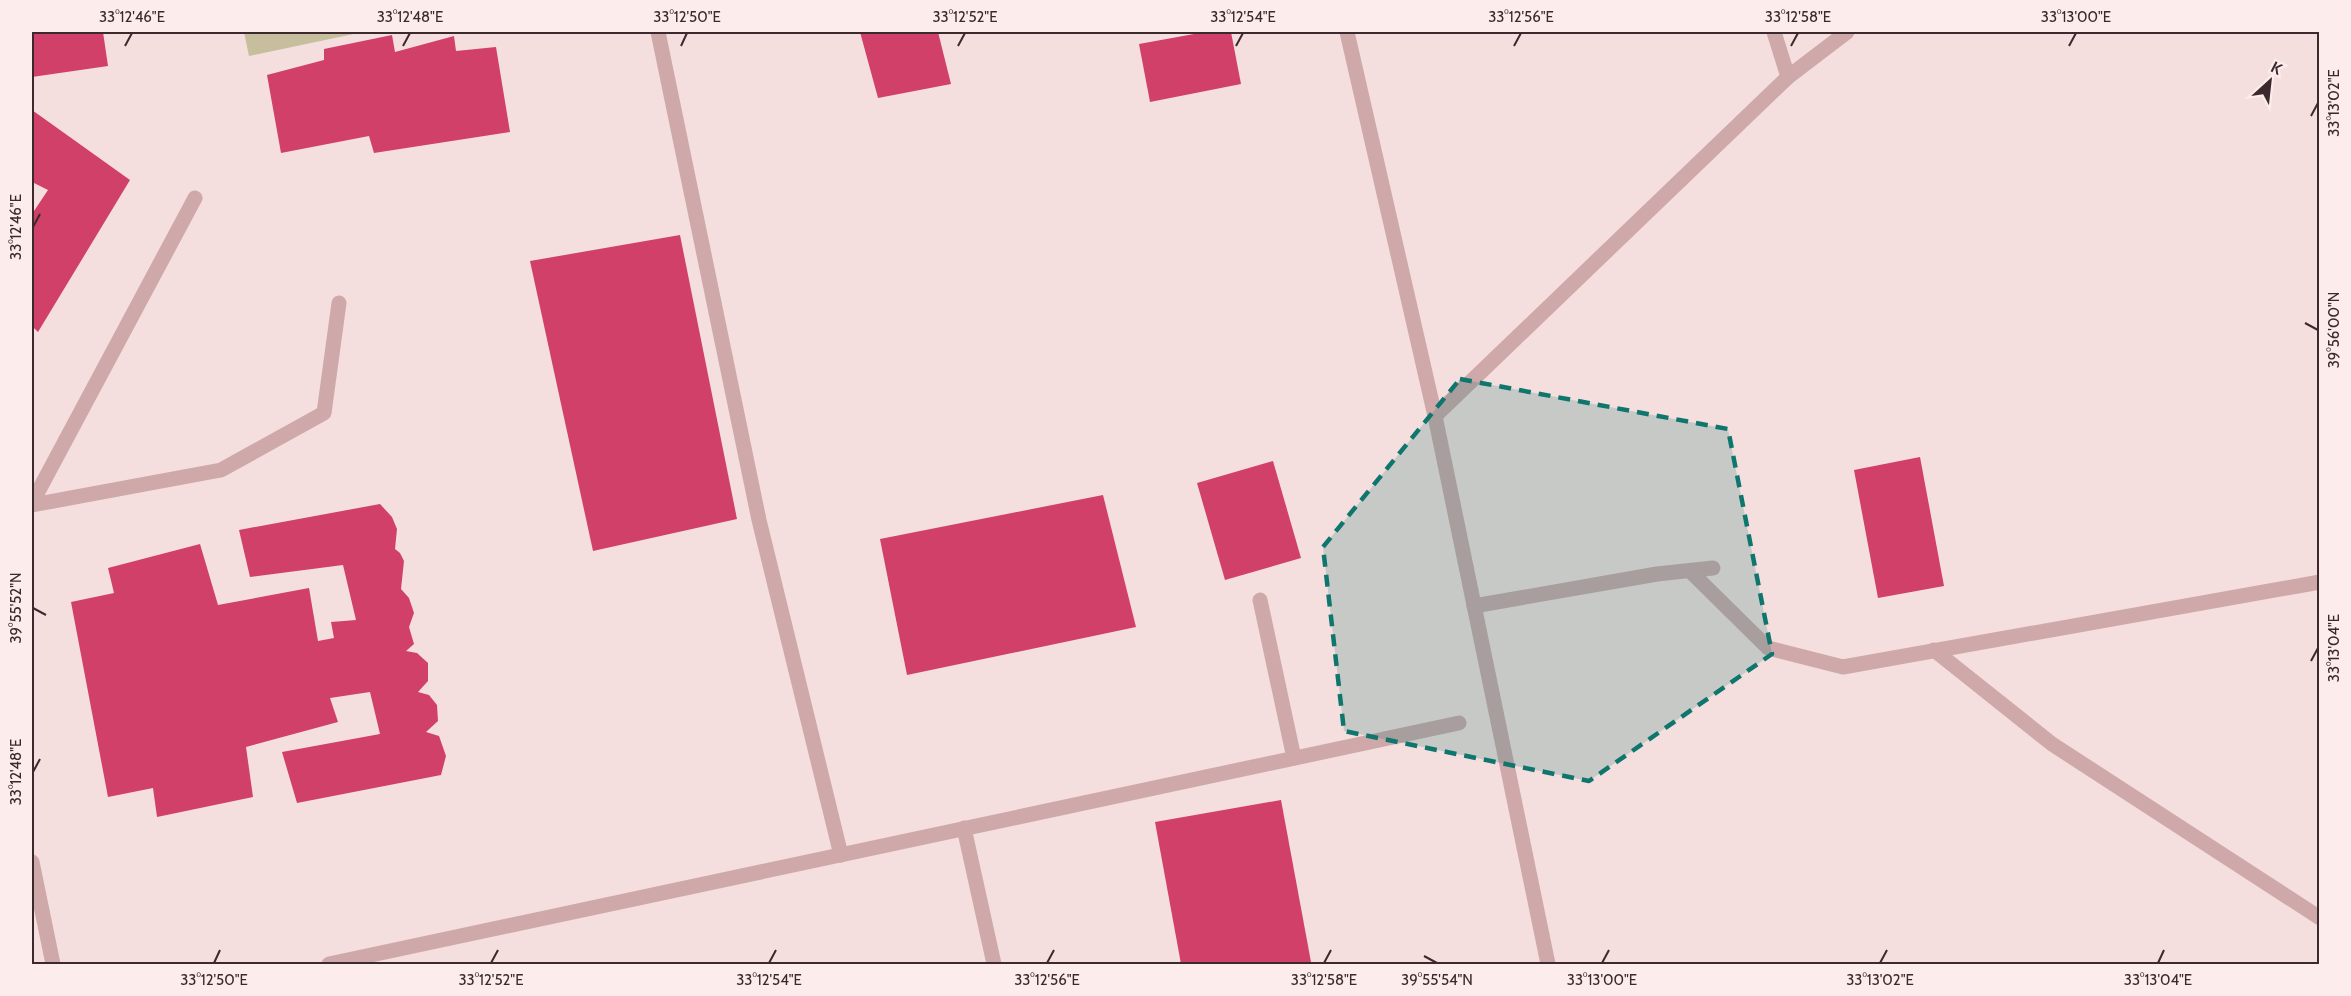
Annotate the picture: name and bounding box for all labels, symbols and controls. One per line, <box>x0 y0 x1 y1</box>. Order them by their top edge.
text: 33°12'46"E <box>99 8 165 26</box>
text: 33°12'48"E <box>377 8 443 26</box>
text: 33°12'50"E <box>653 8 721 26</box>
text: 33°12'52"E <box>932 8 998 26</box>
text: 33°12'54"E <box>1210 8 1276 26</box>
text: 33°12'56"E <box>1488 8 1554 26</box>
text: 33°12'58"E <box>1765 8 1831 26</box>
text: 33°13'00"E <box>2041 8 2111 26</box>
north arrow <box>2240 51 2300 111</box>
text: K <box>2268 57 2285 79</box>
text: 33°13'02"E <box>2325 69 2343 137</box>
text: 33°12'46"E <box>7 194 25 260</box>
text: 39°56'00"N <box>2325 292 2343 368</box>
text: 39°55'52"N <box>7 572 25 644</box>
text: 33°13'04"E <box>2325 614 2343 682</box>
text: 33°12'48"E <box>7 739 25 805</box>
text: 33°12'50"E <box>180 971 248 989</box>
text: 33°12'52"E <box>458 971 524 989</box>
text: 33°12'54"E <box>736 971 802 989</box>
text: 33°12'56"E <box>1014 971 1080 989</box>
text: 33°12'58"E <box>1291 971 1357 989</box>
text: 39°55'54"N <box>1401 971 1473 989</box>
text: 33°13'00"E <box>1567 971 1637 989</box>
text: 33°13'02"E <box>1846 971 1914 989</box>
text: 33°13'04"E <box>2124 971 2192 989</box>

